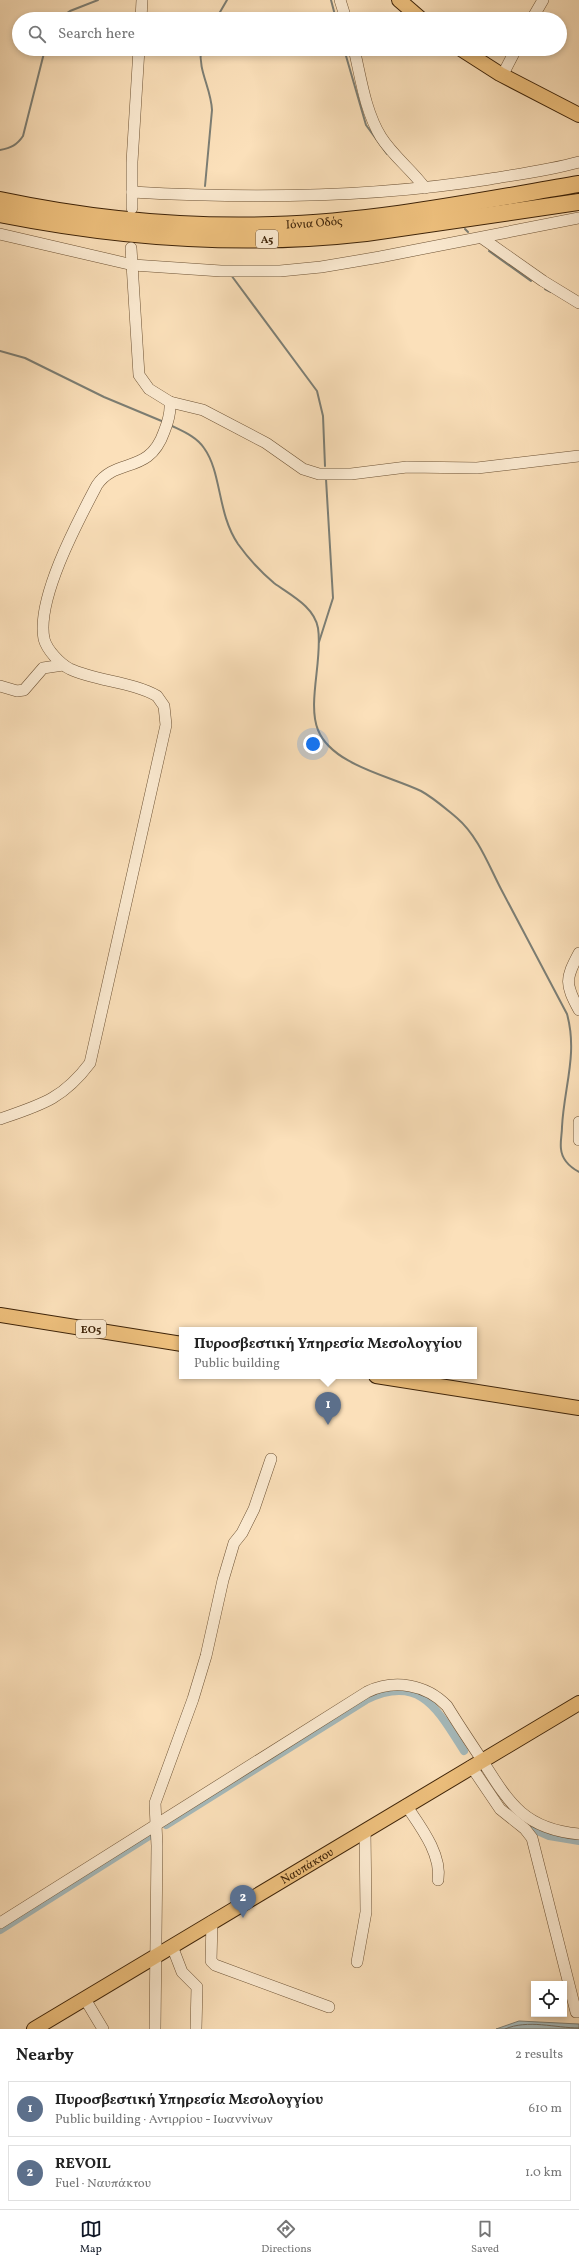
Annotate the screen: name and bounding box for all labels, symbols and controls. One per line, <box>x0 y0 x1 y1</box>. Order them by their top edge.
search box <box>12 12 567 56</box>
icon: search <box>26 23 48 45</box>
text: Search here <box>58 24 135 45</box>
street label: Ιόνια Οδός <box>286 214 343 234</box>
road number: Α5 <box>256 230 278 248</box>
your location <box>303 734 323 754</box>
road number: ΕΟ5 <box>76 1320 106 1338</box>
popup <box>179 1327 477 1379</box>
text: Πυροσβεστική Υπηρεσία Μεσολογγίου <box>194 1334 462 1355</box>
text: Public building <box>194 1355 280 1373</box>
pin: 1 <box>315 1392 341 1425</box>
street label: Ναυπάκτου <box>278 1844 337 1889</box>
pin: 2 <box>230 1885 256 1918</box>
map controls <box>531 1981 567 2017</box>
button: locate <box>531 1981 567 2017</box>
text: Nearby <box>16 2044 74 2067</box>
text: 2 results <box>515 2046 563 2064</box>
text: Πυροσβεστική Υπηρεσία Μεσολογγίου <box>55 2090 323 2111</box>
text: 1 <box>27 2100 33 2118</box>
text: 610 m <box>528 2100 562 2118</box>
text: Public building · Αντιρρίου - Ιωαννίνων <box>55 2111 273 2129</box>
text: REVOIL <box>55 2154 111 2175</box>
text: 2 <box>27 2164 33 2182</box>
text: 1.0 km <box>525 2164 562 2182</box>
text: Fuel · Ναυπάκτου <box>55 2175 151 2193</box>
tab: Map <box>80 2218 102 2257</box>
tab: Directions <box>261 2218 312 2257</box>
tab: Saved <box>471 2218 499 2257</box>

